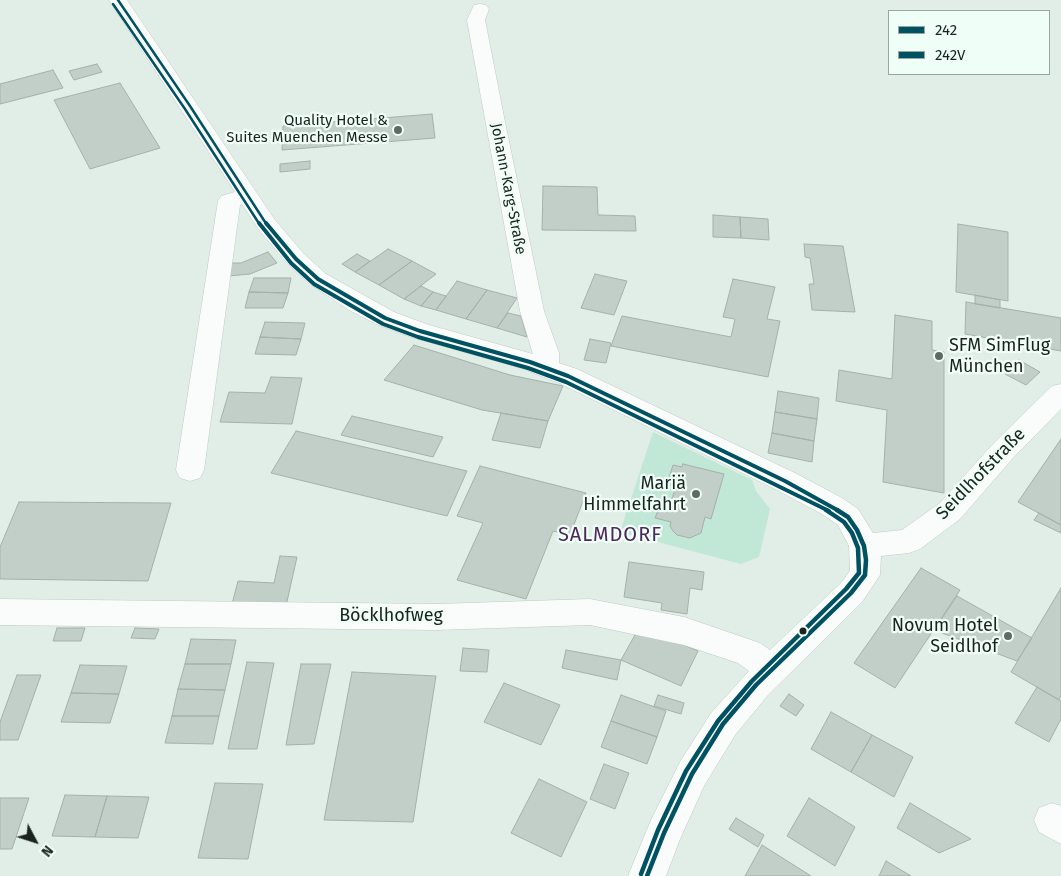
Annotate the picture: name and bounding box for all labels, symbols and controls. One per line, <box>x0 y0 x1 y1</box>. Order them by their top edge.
legend <box>888 10 1051 75</box>
text: 242 <box>935 21 957 39</box>
text: 242V <box>935 46 965 64</box>
place label: Quality Hotel & Suites Muenchen Messe <box>226 112 388 147</box>
street label: Johann-Karg-Straße <box>486 122 530 256</box>
marker: Quality Hotel & Suites Muenchen Messe <box>392 124 404 136</box>
place label: SFM SimFlug München <box>949 335 1050 378</box>
marker: SFM SimFlug München <box>933 350 945 362</box>
street label: Seidlhofstraße <box>932 424 1030 524</box>
place label: Mariä Himmelfahrt <box>583 473 686 516</box>
marker: Mariä Himmelfahrt <box>690 488 702 500</box>
district label: SALMDORF <box>557 523 663 547</box>
street label: Böcklhofweg <box>339 605 443 627</box>
place label: Novum Hotel Seidlhof <box>892 615 998 658</box>
unlabelled marker <box>798 626 808 636</box>
marker: Novum Hotel Seidlhof <box>1002 630 1014 642</box>
north arrow <box>10 816 60 866</box>
text: N <box>37 842 56 860</box>

